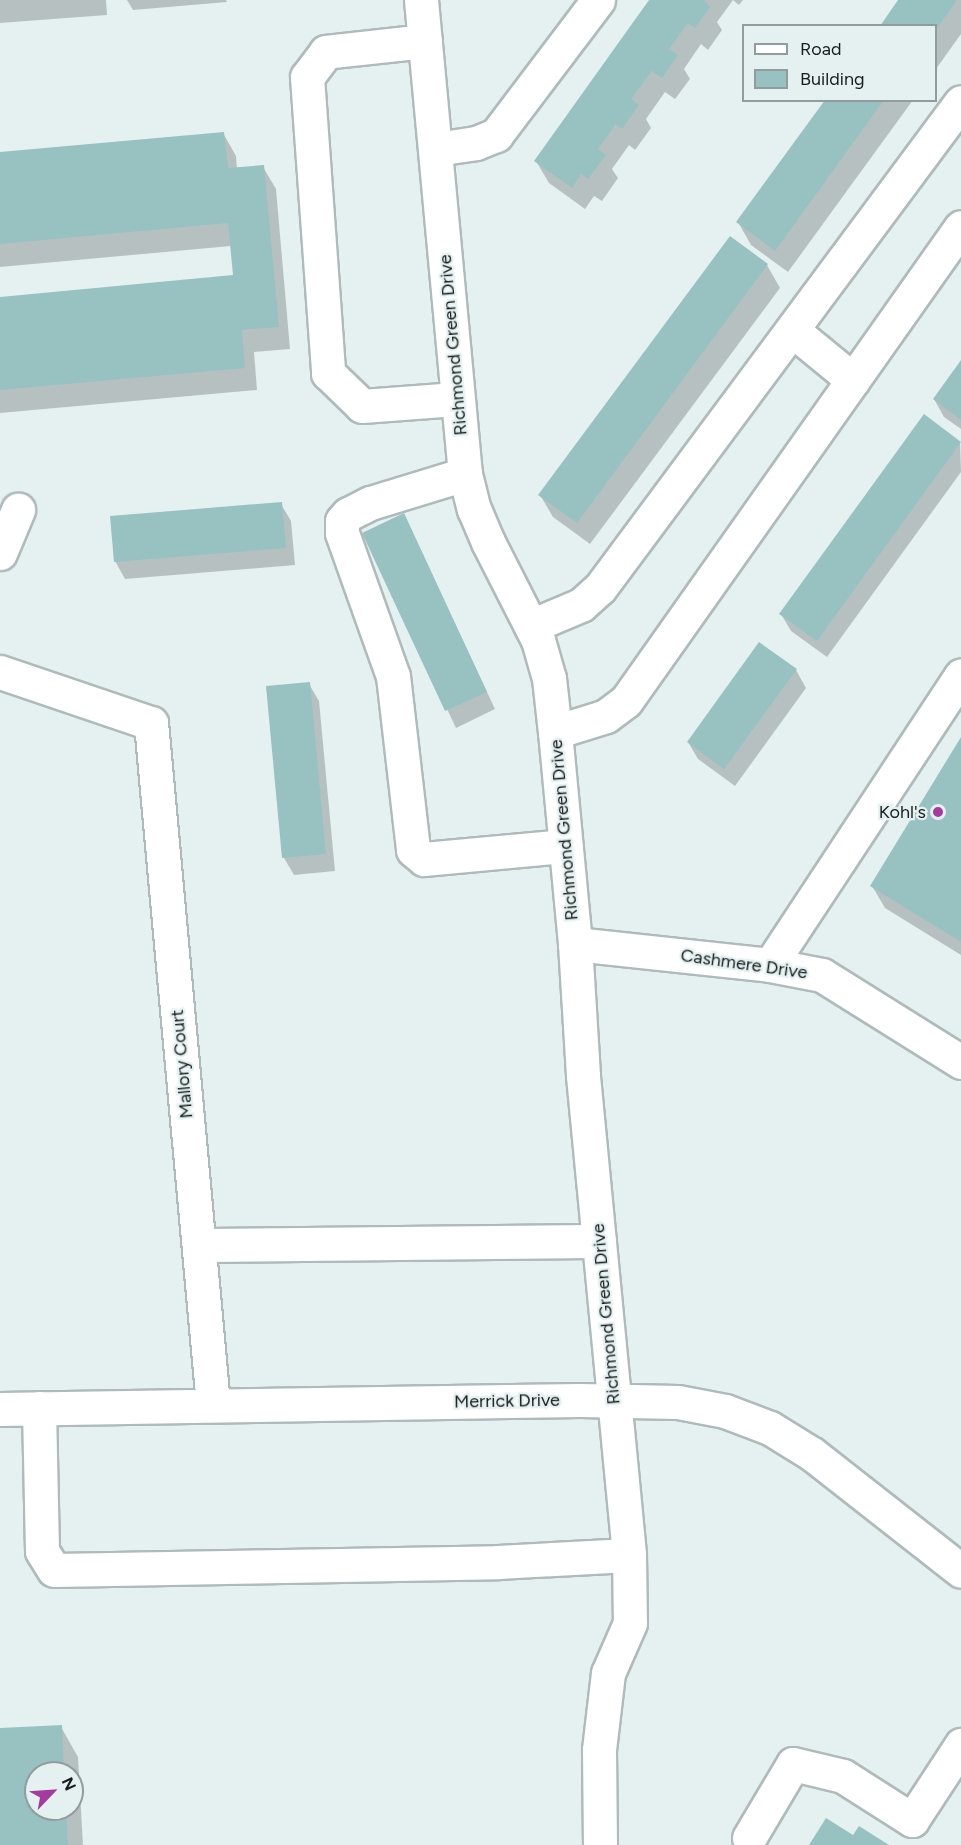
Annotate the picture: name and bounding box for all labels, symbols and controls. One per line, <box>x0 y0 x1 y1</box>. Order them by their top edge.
legend <box>742 24 937 102</box>
text: Road <box>800 38 841 60</box>
text: Building <box>800 68 865 90</box>
street label: Richmond Green Drive <box>434 254 472 436</box>
street label: Richmond Green Drive <box>545 739 583 921</box>
place label: Kohl's <box>879 801 926 823</box>
marker: Kohl's <box>931 805 945 819</box>
street label: Cashmere Drive <box>679 944 809 984</box>
street label: Mallory Court <box>166 1009 198 1119</box>
street label: Richmond Green Drive <box>587 1223 625 1405</box>
street label: Merrick Drive <box>454 1389 560 1413</box>
north arrow <box>24 1761 84 1821</box>
text: N <box>58 1774 80 1794</box>

